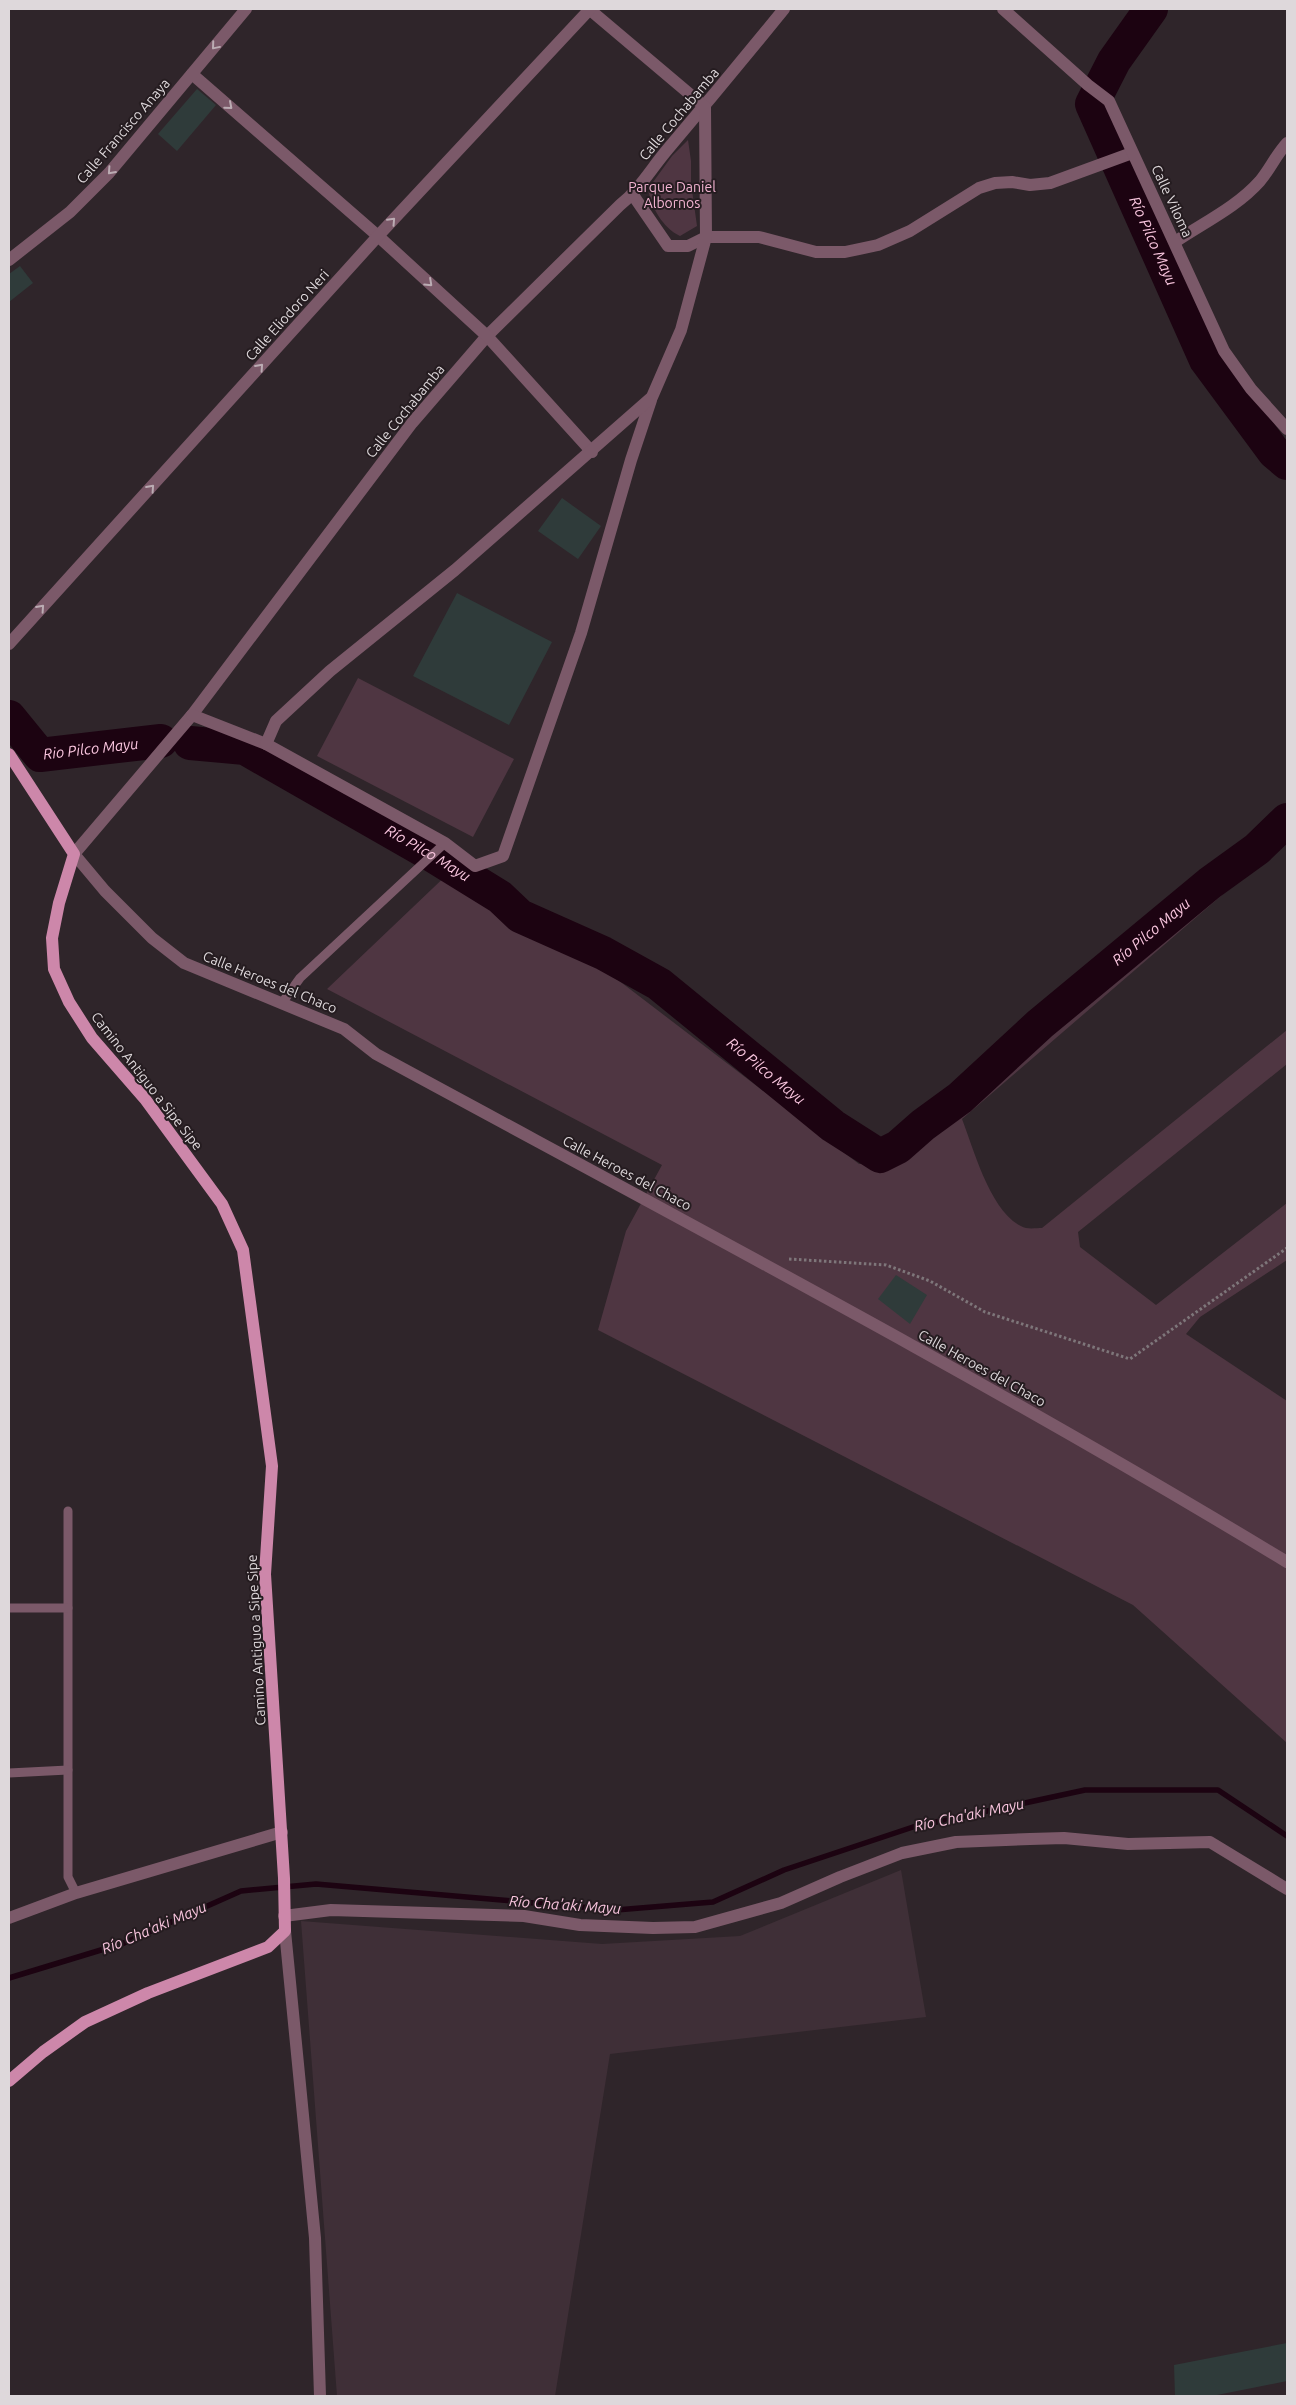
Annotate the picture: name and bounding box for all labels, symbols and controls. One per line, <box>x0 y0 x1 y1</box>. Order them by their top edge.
one-way arrow <box>212 41 221 50</box>
street label: Calle Cochabamba <box>636 65 722 163</box>
street label: Calle Francisco Anaya <box>73 75 173 187</box>
one-way arrow <box>224 100 233 109</box>
street label: Calle Viloma <box>1148 162 1196 240</box>
one-way arrow <box>107 165 116 174</box>
park label: Parque Daniel Albornos <box>628 179 716 211</box>
water label: Río Pilco Mayu <box>1126 194 1181 288</box>
one-way arrow <box>386 218 395 227</box>
street label: Calle Eliodoro Neri <box>242 266 332 364</box>
one-way arrow <box>424 277 433 286</box>
street label: Calle Cochabamba <box>362 361 448 461</box>
one-way arrow <box>254 364 263 373</box>
one-way arrow <box>145 484 154 493</box>
one-way arrow <box>36 605 45 614</box>
water label: Rio Pilco Mayu <box>42 735 139 763</box>
water label: Río Pilco Mayu <box>382 821 473 884</box>
water label: Río Pilco Mayu <box>1109 894 1193 969</box>
street label: Calle Heroes del Chaco <box>201 948 339 1016</box>
street label: Camino Antiguo a Sipe Sipe <box>88 1009 206 1153</box>
water label: Río Pilco Mayu <box>724 1034 809 1108</box>
street label: Calle Heroes del Chaco <box>560 1132 694 1214</box>
street label: Calle Heroes del Chaco <box>915 1326 1049 1410</box>
street label: Camino Antiguo a Sipe Sipe <box>244 1554 268 1726</box>
water label: Río Cha'aki Mayu <box>912 1795 1026 1834</box>
water label: Río Cha'aki Mayu <box>509 1892 622 1917</box>
water label: Río Cha'aki Mayu <box>99 1898 209 1957</box>

